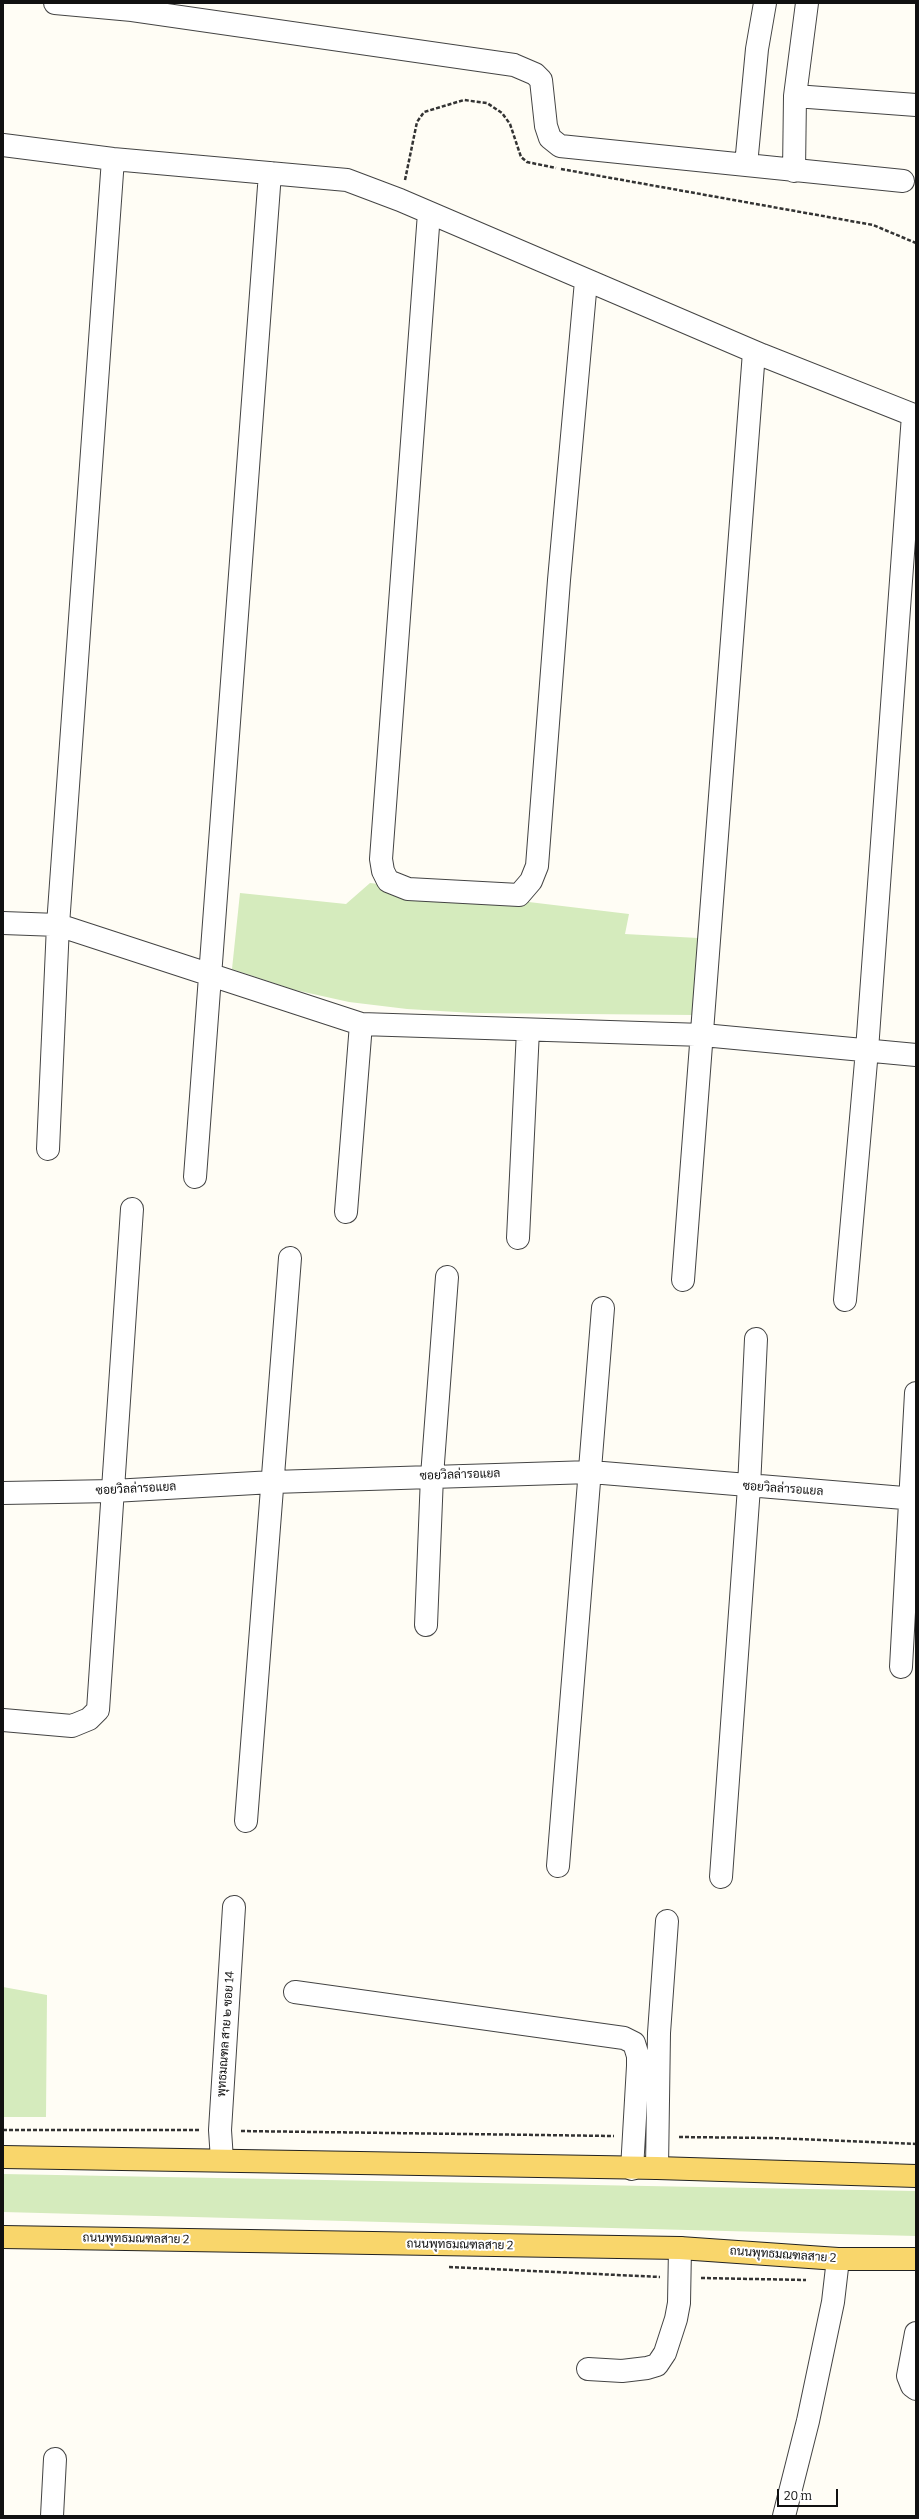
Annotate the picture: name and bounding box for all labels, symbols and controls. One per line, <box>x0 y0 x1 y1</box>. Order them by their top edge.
street label: ซอยวิลล่ารอแยล <box>419 1466 501 1484</box>
street label: ซอยวิลล่ารอแยล <box>742 1479 824 1499</box>
street label: ซอยวิลล่ารอแยล <box>95 1480 177 1498</box>
street label: พุทธมณฑล สาย ๒ ซอย 14 <box>214 1970 238 2098</box>
street label: ถนนพุทธมณฑลสาย 2 <box>83 2231 189 2247</box>
street label: ถนนพุทธมณฑลสาย 2 <box>407 2237 513 2253</box>
street label: ถนนพุทธมณฑลสาย 2 <box>729 2244 837 2266</box>
scale bar <box>779 2481 840 2507</box>
text: 20 m <box>784 2489 812 2503</box>

